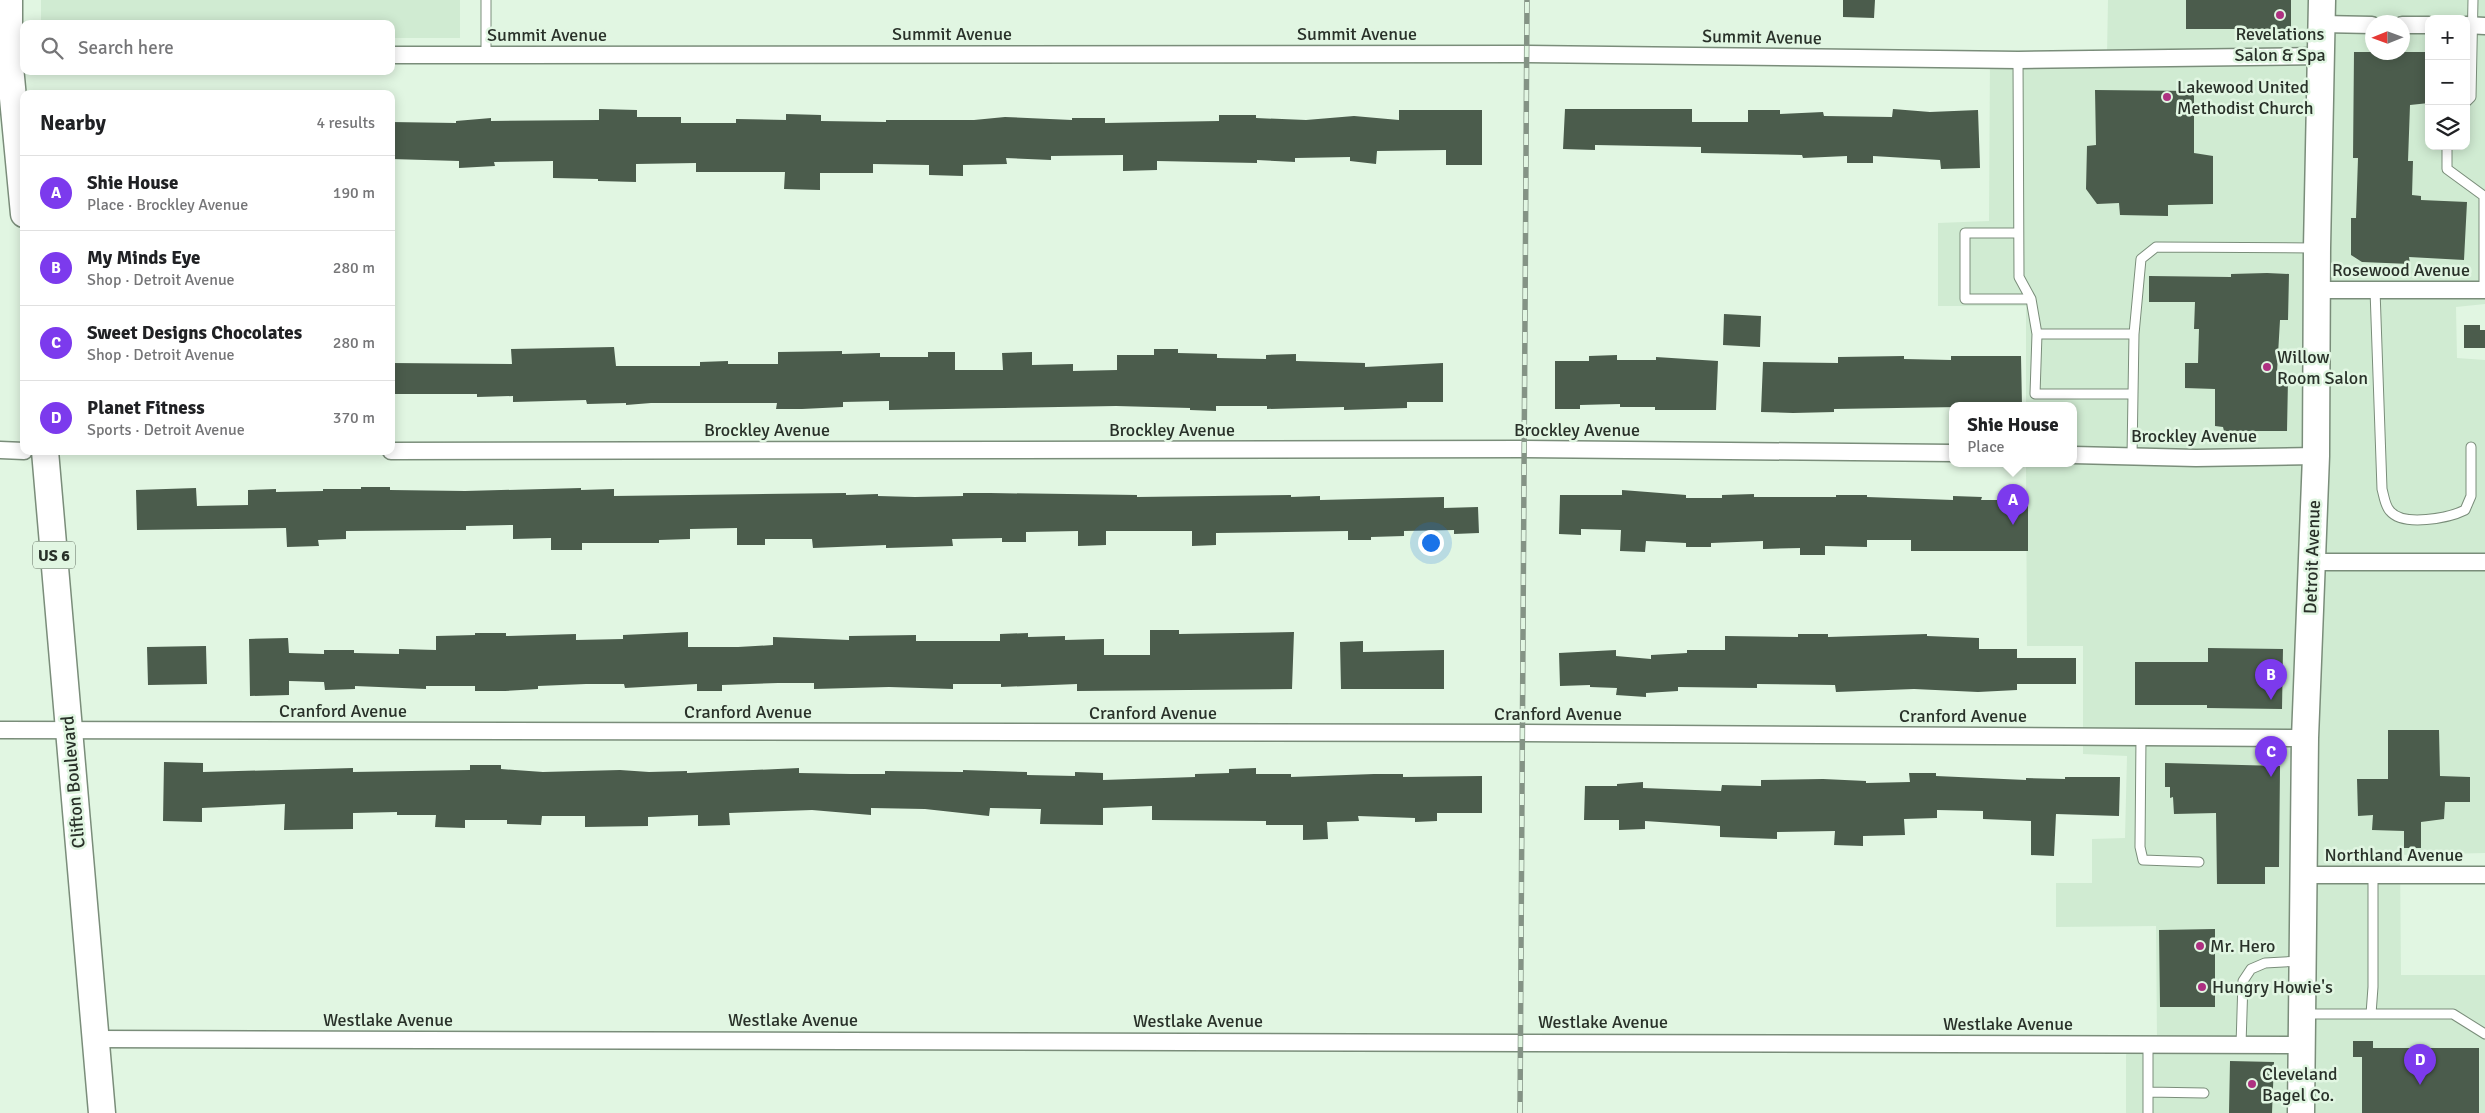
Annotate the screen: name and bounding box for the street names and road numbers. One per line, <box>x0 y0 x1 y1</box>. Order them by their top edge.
street label: Summit Avenue <box>892 23 1012 45</box>
street label: Summit Avenue <box>1297 23 1417 45</box>
street label: Summit Avenue <box>487 24 607 46</box>
street label: Summit Avenue <box>1702 25 1822 49</box>
street label: Rosewood Avenue <box>2332 259 2470 281</box>
street label: Brockley Avenue <box>704 419 830 441</box>
street label: Brockley Avenue <box>1109 419 1235 441</box>
street label: Brockley Avenue <box>1514 419 1640 441</box>
street label: Brockley Avenue <box>2131 425 2257 447</box>
street label: Detroit Avenue <box>2299 500 2325 614</box>
road number: US 6 <box>33 542 75 568</box>
street label: Cranford Avenue <box>279 700 407 722</box>
street label: Cranford Avenue <box>684 701 812 723</box>
street label: Cranford Avenue <box>1089 702 1217 724</box>
street label: Cranford Avenue <box>1494 703 1622 725</box>
street label: Cranford Avenue <box>1899 705 2027 727</box>
street label: Clifton Boulevard <box>56 715 90 849</box>
street label: Northland Avenue <box>2325 844 2463 866</box>
street label: Westlake Avenue <box>323 1009 453 1031</box>
street label: Westlake Avenue <box>728 1009 858 1031</box>
street label: Westlake Avenue <box>1133 1010 1263 1032</box>
street label: Westlake Avenue <box>1538 1011 1668 1033</box>
street label: Westlake Avenue <box>1943 1013 2073 1035</box>

